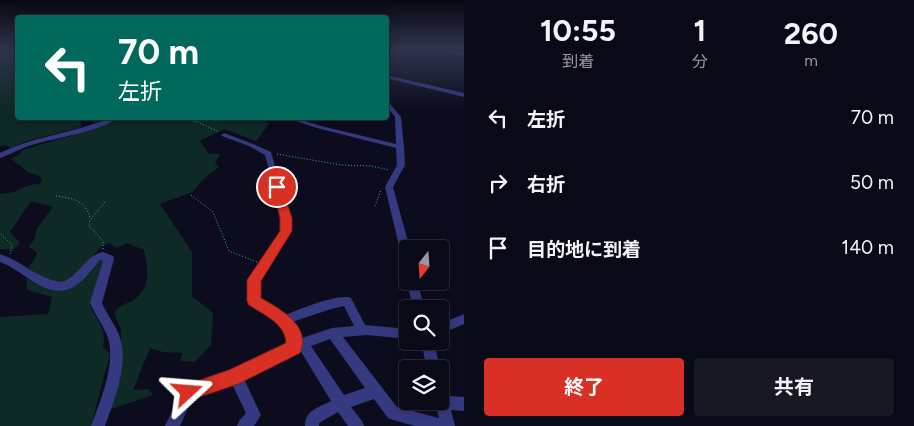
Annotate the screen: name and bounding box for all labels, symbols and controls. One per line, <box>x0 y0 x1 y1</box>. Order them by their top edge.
text: 10:55 <box>540 12 616 49</box>
text: 1 <box>694 12 706 49</box>
text: 260 <box>784 15 838 52</box>
text: 70 m <box>118 31 199 73</box>
icon: left <box>35 35 100 100</box>
text: m <box>804 51 818 70</box>
text: 到着 <box>562 52 594 71</box>
text: 分 <box>692 52 708 71</box>
text: 左折 <box>118 78 162 105</box>
icon: left <box>484 104 512 132</box>
text: 70 m <box>851 106 894 129</box>
text: 左折 <box>527 108 565 131</box>
pin <box>256 166 298 208</box>
icon: right <box>484 169 512 197</box>
text: 50 m <box>850 171 894 194</box>
icon: arrive <box>263 173 291 201</box>
text: 右折 <box>527 173 565 196</box>
icon: arrive <box>484 234 512 262</box>
text: 140 m <box>841 236 894 259</box>
text: 目的地に到着 <box>527 238 641 261</box>
north arrow <box>399 240 449 290</box>
map controls <box>399 240 449 410</box>
button: search <box>399 300 449 350</box>
button: 終了 <box>484 358 684 416</box>
button: 共有 <box>694 358 894 416</box>
button: layers <box>399 360 449 410</box>
position arrow <box>161 365 213 417</box>

